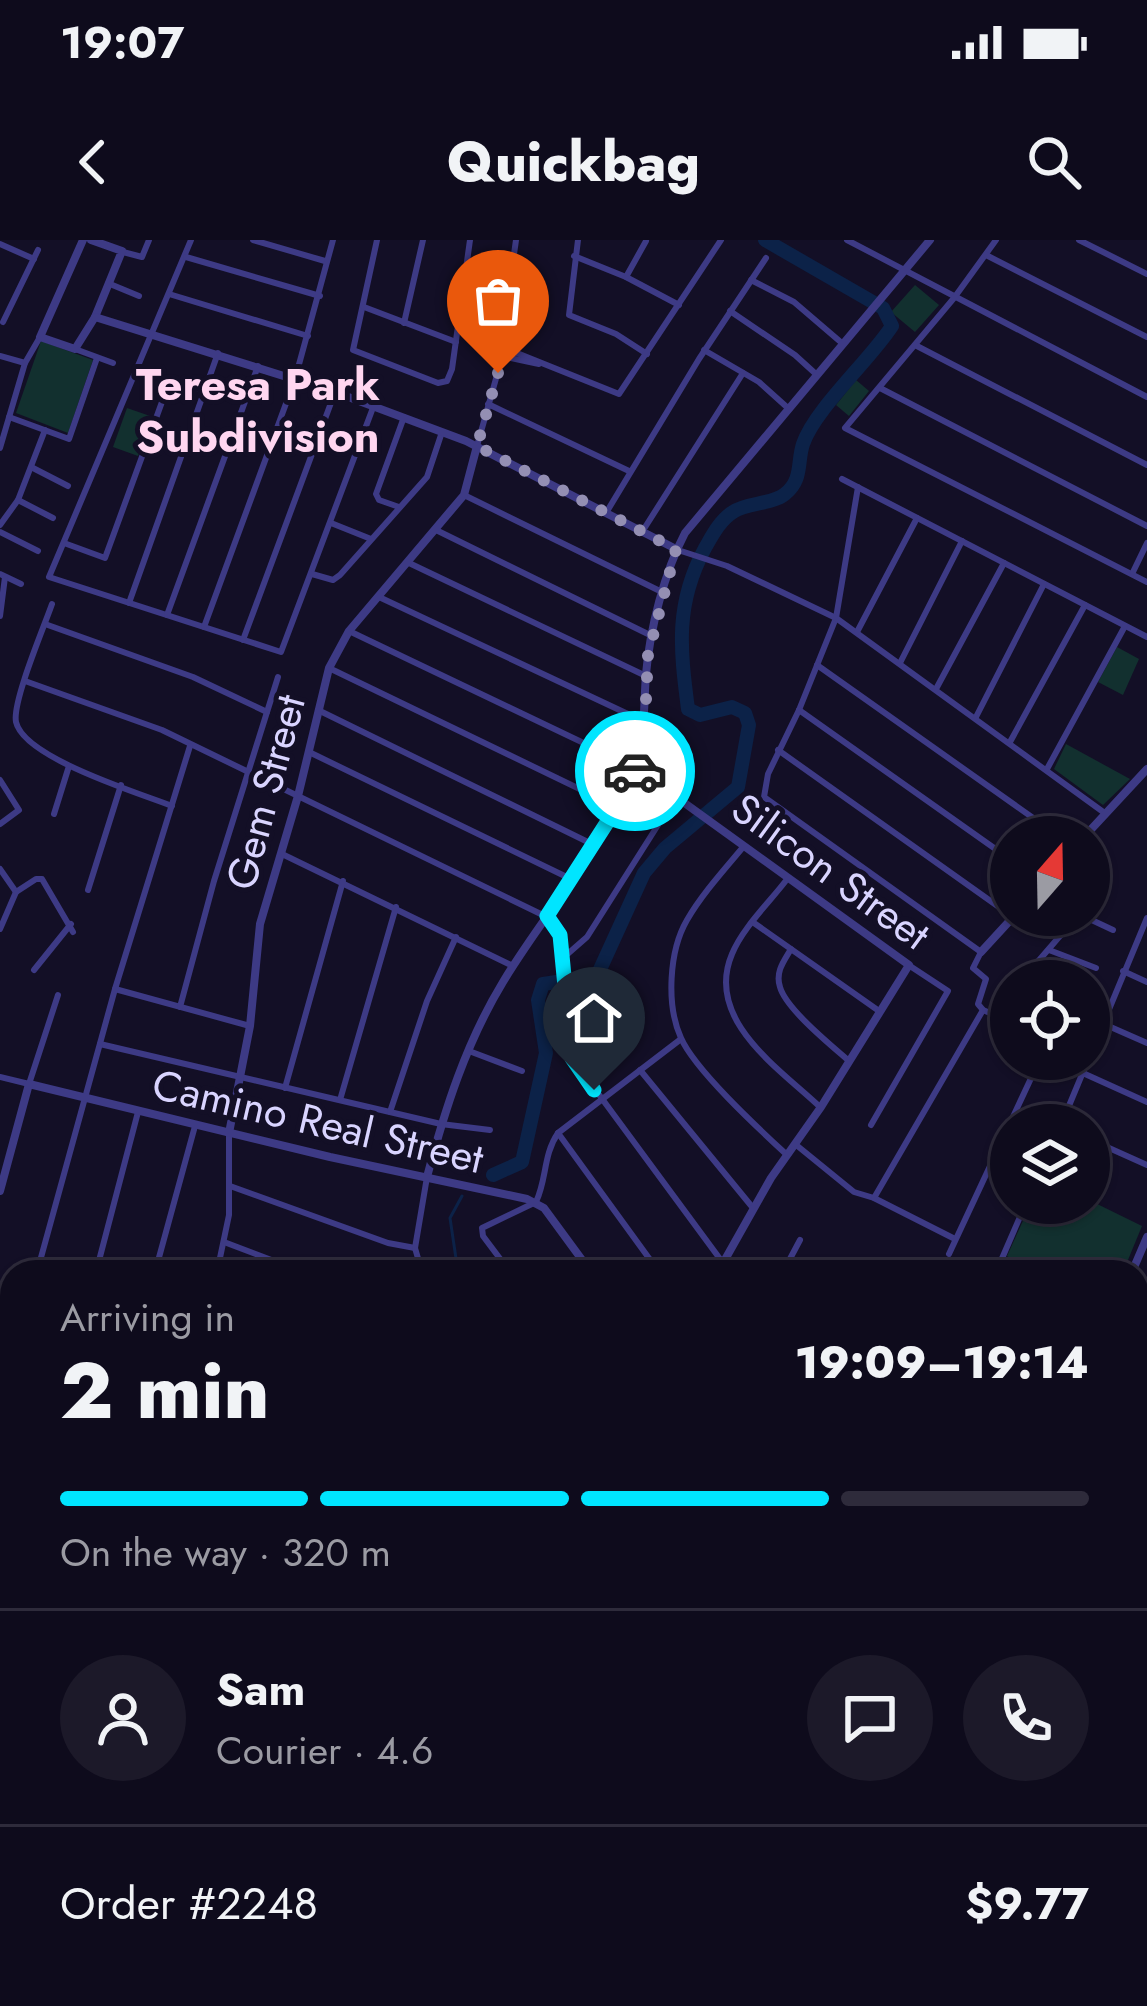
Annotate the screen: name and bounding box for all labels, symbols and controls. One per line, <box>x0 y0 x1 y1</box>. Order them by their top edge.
text: 19:07 <box>60 10 184 75</box>
text: Quickbag <box>447 123 700 201</box>
icon: back <box>60 129 126 195</box>
icon: search <box>1021 129 1087 195</box>
pin <box>447 250 549 373</box>
icon: bag <box>465 268 531 334</box>
district label: Teresa Park Subdivision <box>136 352 380 469</box>
street label: Gem Street <box>210 688 321 897</box>
courier <box>575 711 695 831</box>
icon: car <box>602 738 668 804</box>
street label: Silicon Street <box>719 778 943 964</box>
north arrow <box>990 816 1110 936</box>
map controls <box>990 816 1110 1224</box>
button: locate <box>990 960 1110 1080</box>
pin <box>543 967 645 1090</box>
icon: home <box>561 985 627 1051</box>
street label: Camino Real Street <box>146 1054 489 1189</box>
button: layers <box>990 1104 1110 1224</box>
text: Arriving in <box>60 1289 235 1346</box>
text: 19:09–19:14 <box>795 1330 1089 1395</box>
text: 2 min <box>60 1335 269 1447</box>
text: On the way · 320 m <box>60 1524 391 1581</box>
button: person <box>60 1655 186 1781</box>
button: chat <box>807 1655 933 1781</box>
button: phone <box>963 1655 1089 1781</box>
text: Sam <box>216 1657 305 1722</box>
text: Courier · 4.6 <box>216 1722 433 1779</box>
text: Order #2248 <box>60 1871 318 1936</box>
text: $9.77 <box>965 1871 1089 1936</box>

